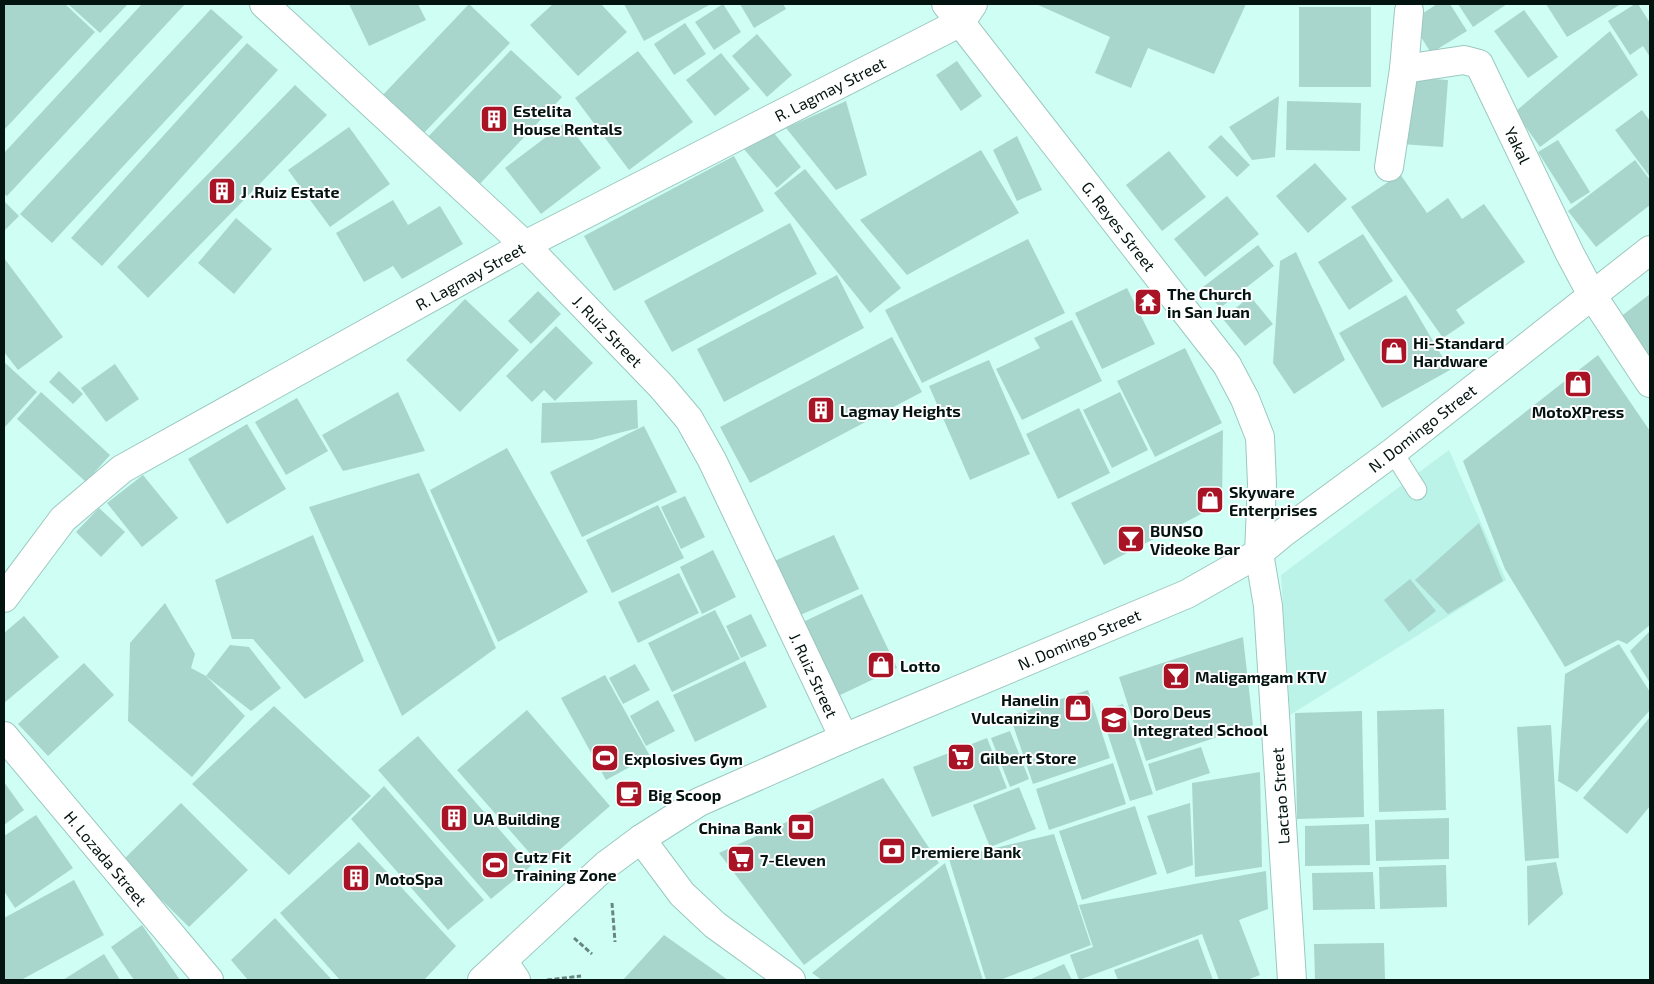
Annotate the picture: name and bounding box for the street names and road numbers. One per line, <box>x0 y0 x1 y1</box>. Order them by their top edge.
street label: R. Lagmay Street <box>771 53 889 125</box>
street label: Yakal <box>1501 123 1535 167</box>
street label: G. Reyes Street <box>1078 177 1160 275</box>
street label: R. Lagmay Street <box>412 238 528 314</box>
street label: J. Ruiz Street <box>569 291 647 371</box>
street label: N. Domingo Street <box>1364 380 1480 476</box>
street label: N. Domingo Street <box>1015 605 1143 673</box>
street label: J. Ruiz Street <box>786 629 842 721</box>
street label: Lactao Street <box>1267 747 1293 845</box>
street label: H. Lozada Street <box>61 807 151 909</box>

